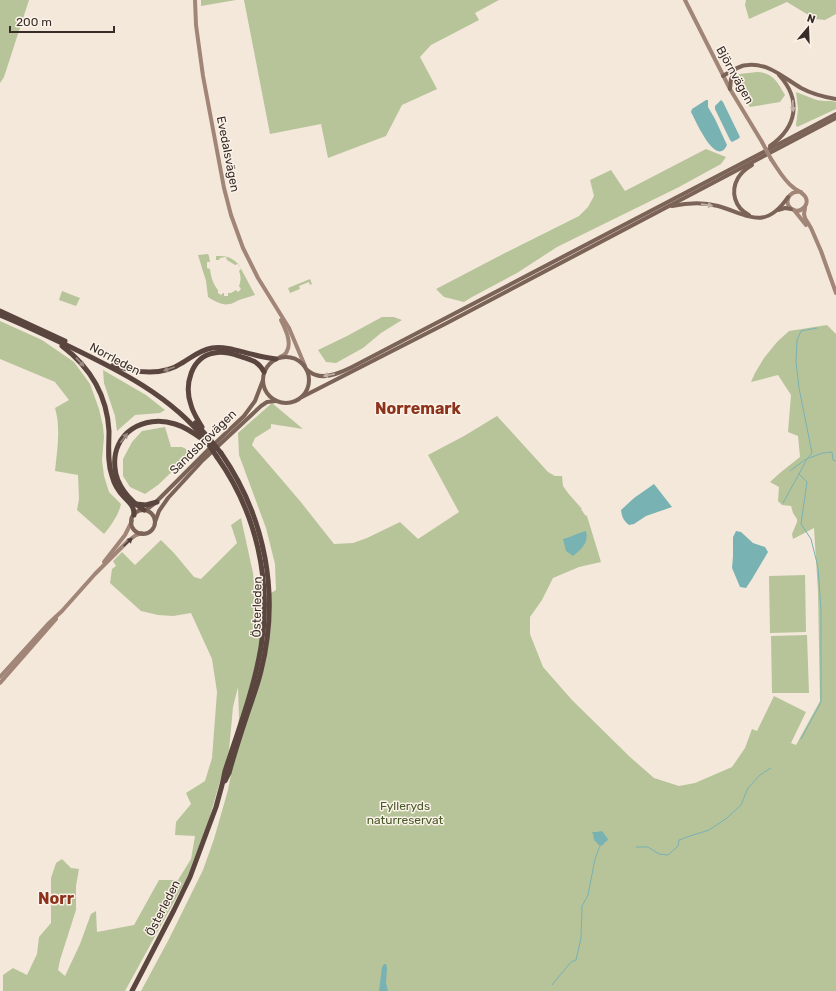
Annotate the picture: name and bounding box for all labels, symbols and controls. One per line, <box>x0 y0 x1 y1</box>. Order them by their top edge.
scale bar <box>10 8 114 34</box>
north arrow <box>788 8 828 48</box>
text: N <box>805 12 817 26</box>
text: 200 m <box>16 15 52 29</box>
street label: Björnvägen <box>713 44 757 106</box>
one-way arrow <box>790 100 796 113</box>
street label: Evedalsvägen <box>214 115 242 193</box>
one-way arrow <box>701 201 713 208</box>
street label: Norrleden <box>87 340 143 378</box>
one-way arrow <box>75 357 85 367</box>
one-way arrow <box>162 367 174 373</box>
one-way arrow <box>323 372 335 378</box>
district label: Norremark <box>375 399 462 418</box>
street label: Sandsbrovägen <box>167 407 239 477</box>
one-way arrow <box>120 432 128 443</box>
one-way arrow <box>123 538 132 547</box>
street label: Österleden <box>249 576 265 638</box>
park label: Fylleryds naturreservat <box>367 799 444 827</box>
street label: Österleden <box>143 878 183 938</box>
district label: Norr <box>38 889 75 908</box>

